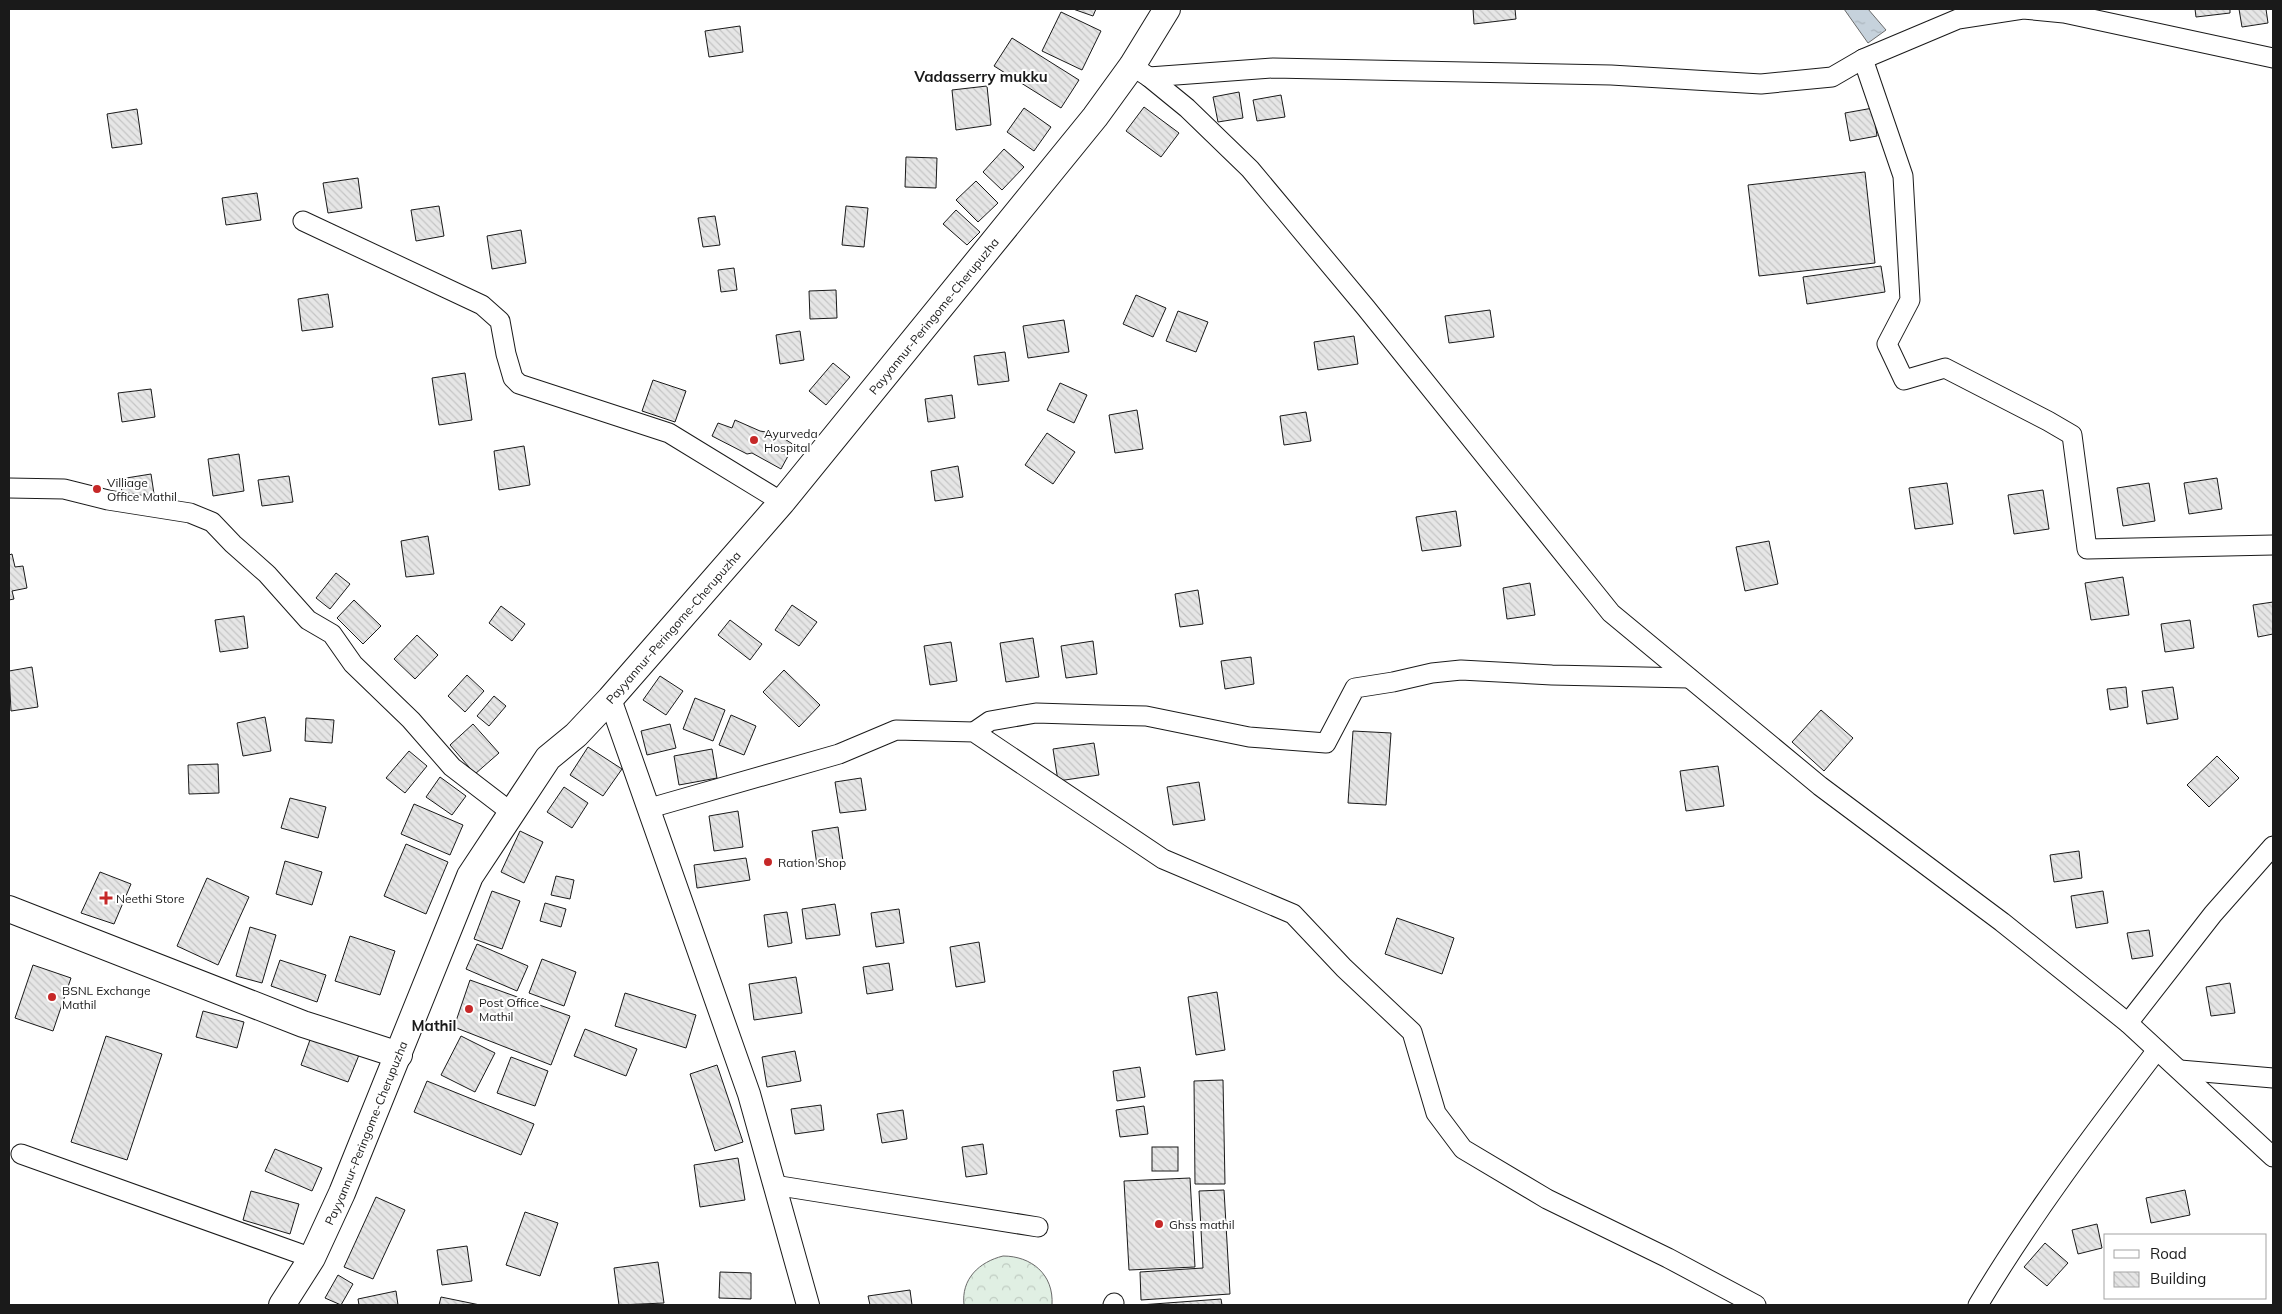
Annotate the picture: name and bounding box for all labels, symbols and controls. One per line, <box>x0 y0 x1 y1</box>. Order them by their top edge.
district label: Vadasserry mukku <box>913 67 1048 86</box>
street label: Payyannur-Peringome-Cherupuzha <box>865 234 1002 397</box>
place label: Ayurveda Hospital <box>764 426 818 455</box>
marker: Ayurveda Hospital <box>748 434 760 446</box>
place label: Villiage Office Mathil <box>107 475 177 504</box>
marker: Villiage Office Mathil <box>91 483 103 495</box>
street label: Payyannur-Peringome-Cherupuzha <box>602 548 743 706</box>
place label: Ration Shop <box>778 855 846 870</box>
marker: Ration Shop <box>762 856 774 868</box>
place label: Neethi Store <box>116 891 185 906</box>
marker: Neethi Store <box>100 892 112 904</box>
place label: BSNL Exchange Mathil <box>62 983 151 1012</box>
marker: BSNL Exchange Mathil <box>46 991 58 1003</box>
place label: Post Office Mathil <box>479 995 539 1024</box>
marker: Post Office Mathil <box>463 1003 475 1015</box>
district label: Mathil <box>412 1016 456 1035</box>
street label: Payyannur-Peringome-Cherupuzha <box>321 1039 410 1227</box>
place label: Ghss mathil <box>1169 1217 1235 1232</box>
marker: Ghss mathil <box>1153 1218 1165 1230</box>
legend <box>2104 1234 2267 1299</box>
text: Road <box>2150 1244 2187 1263</box>
text: Building <box>2150 1269 2206 1288</box>

